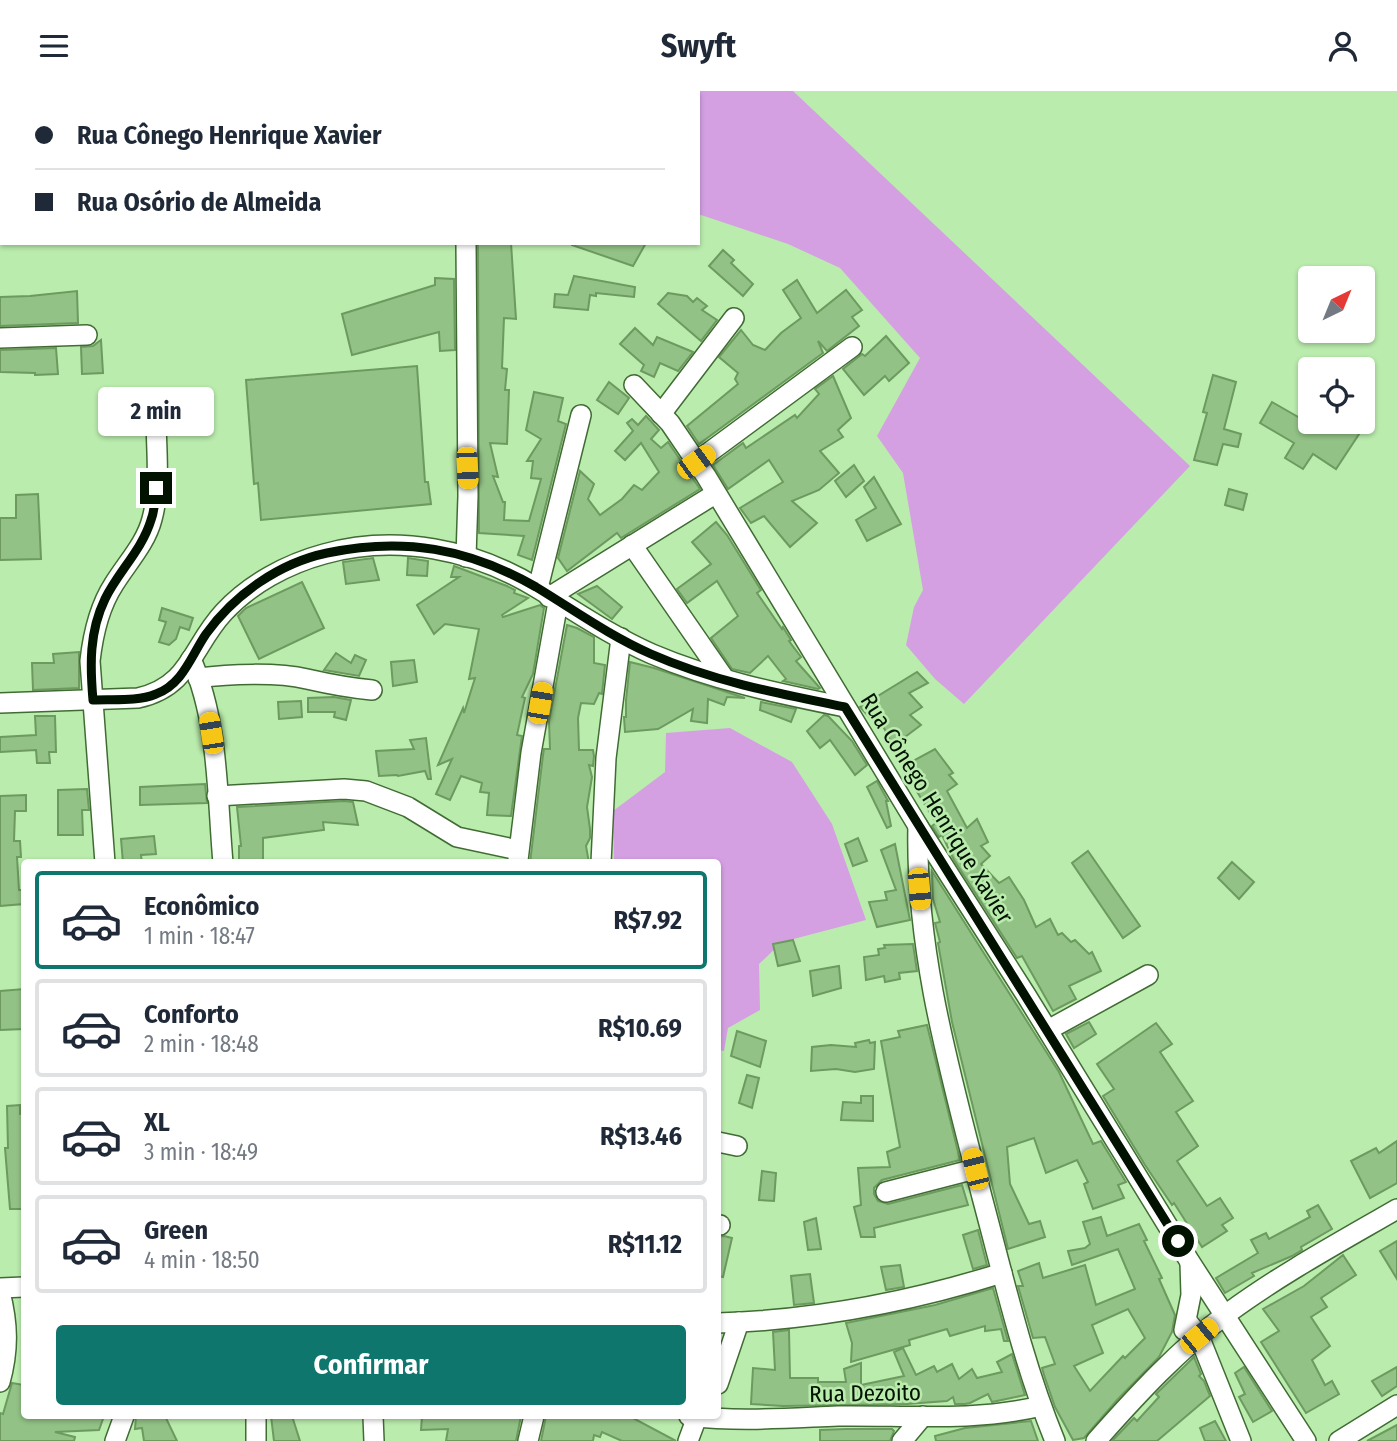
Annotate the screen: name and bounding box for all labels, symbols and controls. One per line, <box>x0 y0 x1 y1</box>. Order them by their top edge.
icon: menu <box>35 27 73 65</box>
text: Swyft <box>661 27 736 65</box>
icon: person <box>1324 27 1362 65</box>
text: Rua Cônego Henrique Xavier <box>77 120 382 151</box>
text: Rua Osório de Almeida <box>77 187 321 218</box>
north arrow <box>1298 266 1376 343</box>
map controls <box>1298 266 1375 434</box>
button: locate <box>1298 357 1375 434</box>
callout: 2 min <box>98 387 214 435</box>
text: 2 min <box>131 397 182 425</box>
car <box>673 441 720 483</box>
car <box>456 446 479 490</box>
route end <box>140 472 172 504</box>
car <box>527 680 554 726</box>
street label: Rua Cônego Henrique Xavier <box>855 688 1019 928</box>
car <box>198 711 225 755</box>
car <box>907 867 932 911</box>
icon: car <box>60 889 123 952</box>
text: Econômico <box>144 891 259 922</box>
text: R$7.92 <box>613 905 682 936</box>
text: 1 min · 18:47 <box>144 922 255 950</box>
icon: car <box>60 997 123 1060</box>
text: Conforto <box>144 999 239 1030</box>
text: R$10.69 <box>598 1013 682 1044</box>
text: 2 min · 18:48 <box>144 1030 259 1058</box>
icon: car <box>60 1105 123 1168</box>
text: XL <box>144 1107 170 1138</box>
text: R$13.46 <box>600 1121 682 1152</box>
text: 3 min · 18:49 <box>144 1138 258 1166</box>
car <box>960 1146 991 1192</box>
icon: car <box>60 1213 123 1276</box>
text: Green <box>144 1215 208 1246</box>
route start <box>1162 1225 1194 1257</box>
text: R$11.12 <box>608 1229 682 1260</box>
text: 4 min · 18:50 <box>144 1246 260 1274</box>
car <box>1177 1315 1222 1357</box>
button: Confirmar <box>56 1325 686 1405</box>
street label: Rua Dezoito <box>809 1378 921 1408</box>

